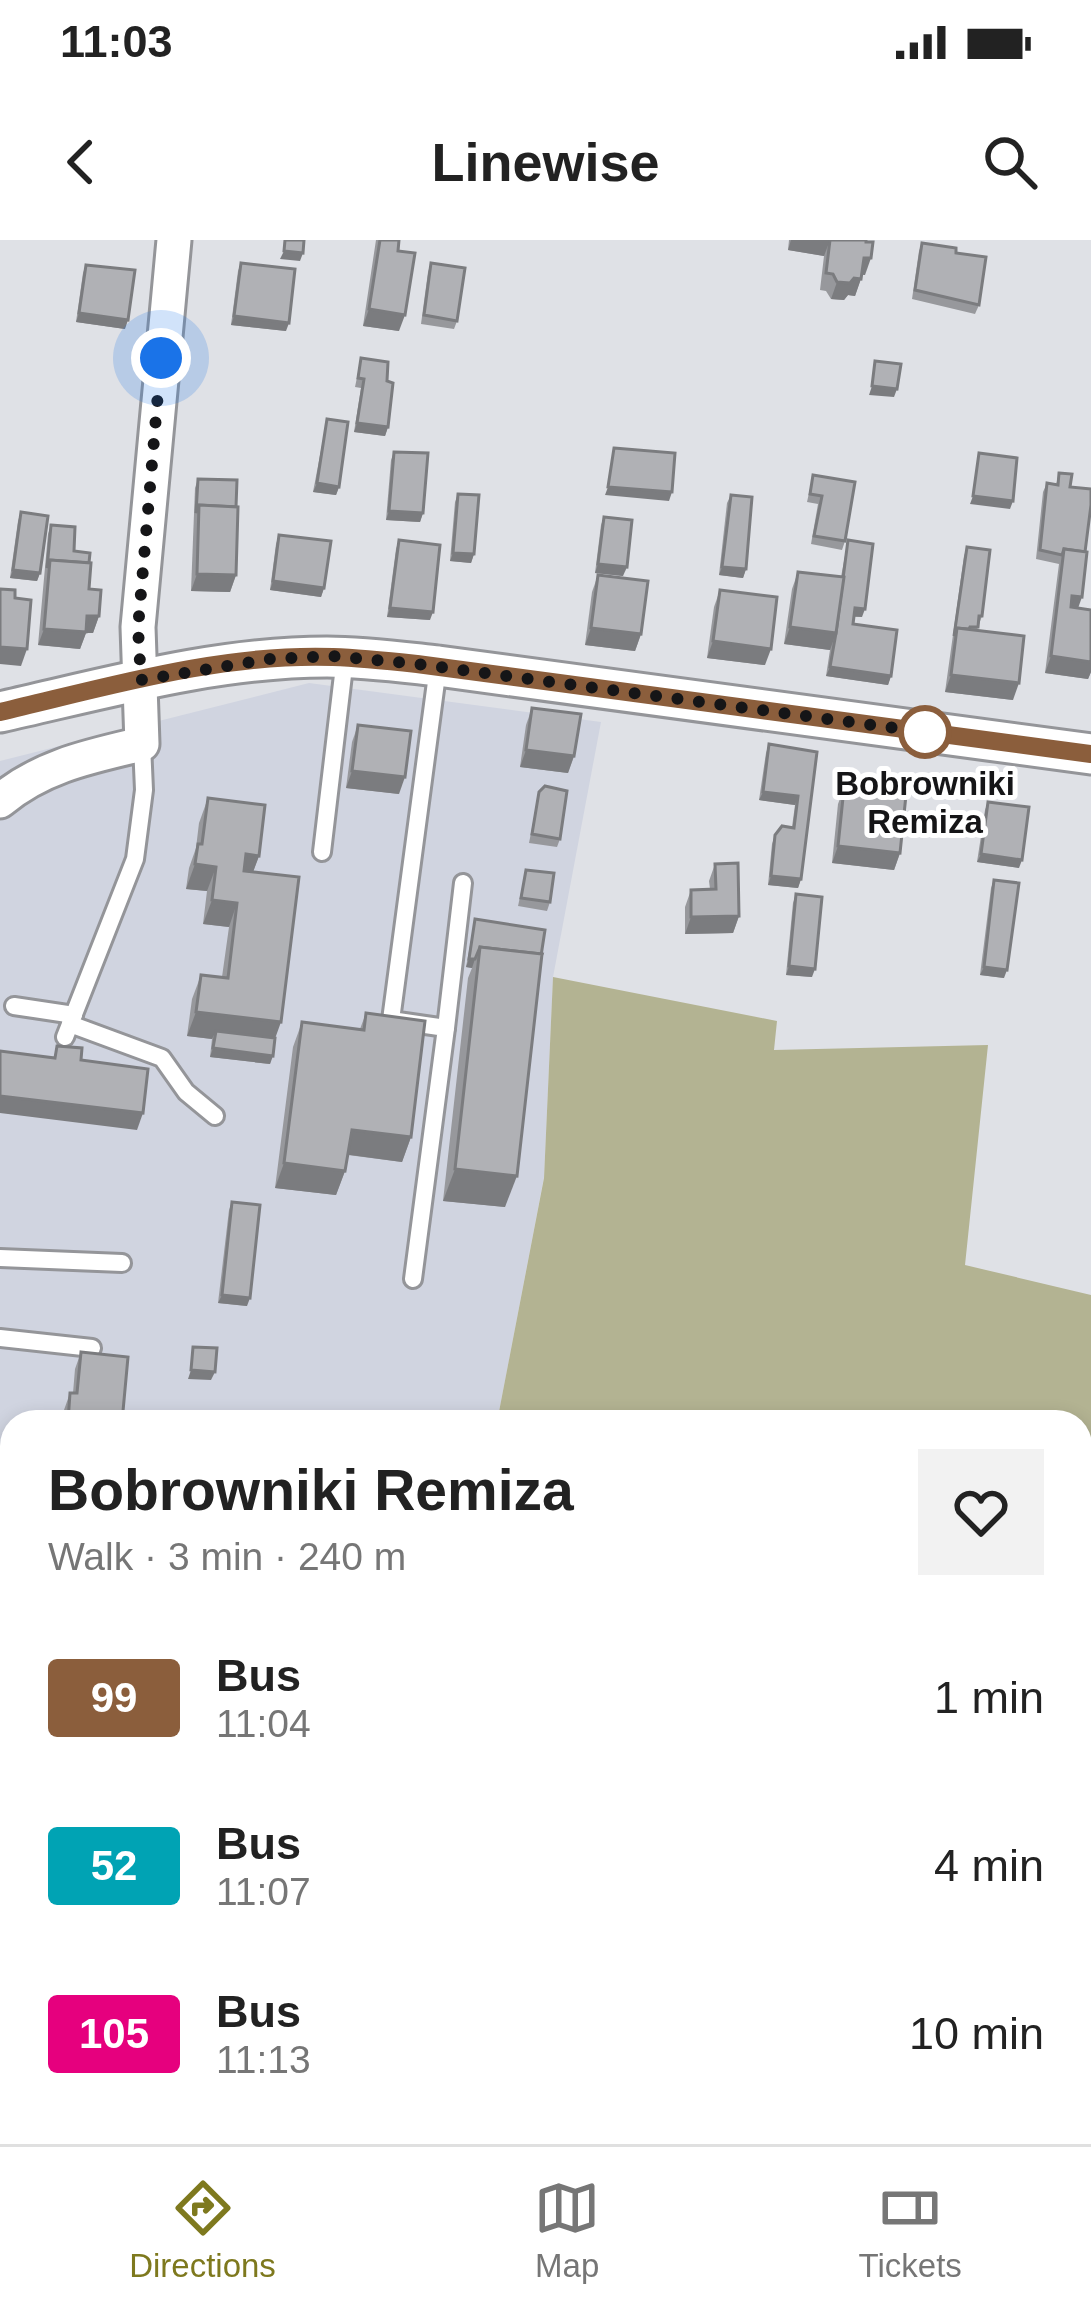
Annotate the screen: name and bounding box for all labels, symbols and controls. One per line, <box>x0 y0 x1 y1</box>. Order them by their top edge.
text: 11:03 <box>60 16 173 67</box>
icon: back <box>48 129 114 195</box>
icon: search <box>977 129 1043 195</box>
text: Linewise <box>431 132 660 192</box>
your location <box>131 328 191 388</box>
marker: Bobrowniki Remiza <box>900 707 950 757</box>
place label: Bobrowniki Remiza <box>835 765 1015 840</box>
button: heart <box>918 1449 1044 1575</box>
text: Bobrowniki Remiza <box>48 1458 574 1522</box>
text: Walk · 3 min · 240 m <box>48 1535 406 1578</box>
text: Bus <box>216 1650 301 1701</box>
text: 1 min <box>934 1672 1044 1723</box>
text: 99 <box>91 1674 137 1721</box>
text: 11:04 <box>216 1702 311 1745</box>
text: Bus <box>216 1818 301 1869</box>
text: 4 min <box>934 1840 1044 1891</box>
text: 52 <box>91 1842 137 1889</box>
text: 11:07 <box>216 1870 311 1913</box>
text: Bus <box>216 1986 301 2037</box>
text: 10 min <box>909 2008 1044 2059</box>
text: 105 <box>79 2010 149 2057</box>
text: 11:13 <box>216 2038 311 2081</box>
tab: Directions <box>129 2175 276 2285</box>
tab: Map <box>534 2175 600 2285</box>
tab: Tickets <box>859 2175 962 2285</box>

